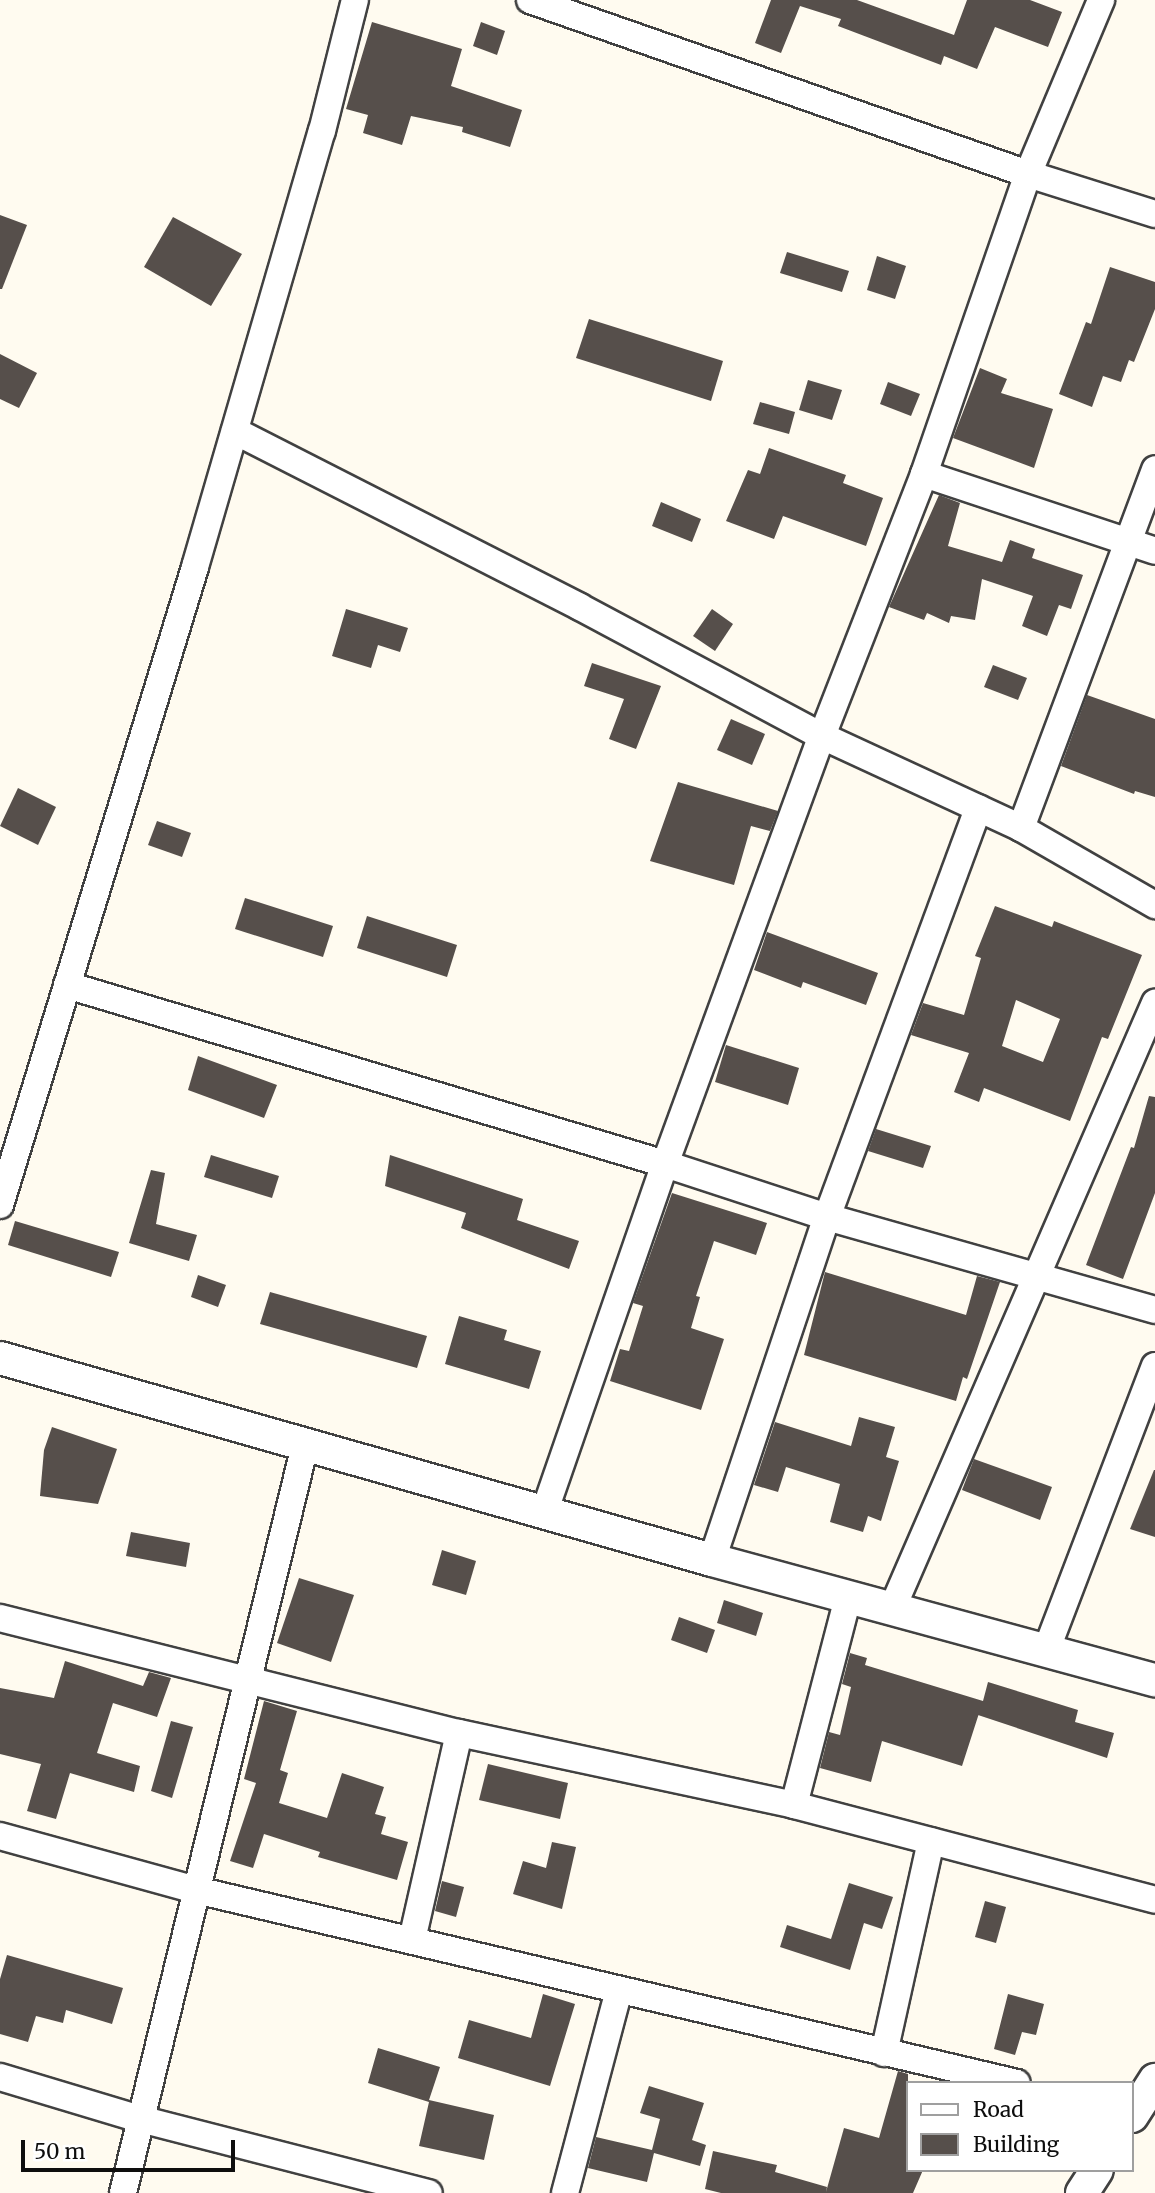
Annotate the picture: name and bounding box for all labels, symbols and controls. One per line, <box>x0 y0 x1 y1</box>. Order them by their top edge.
legend <box>906 2081 1134 2172</box>
text: Road <box>973 2096 1024 2123</box>
scale bar <box>24 2126 238 2170</box>
text: Building <box>973 2131 1059 2158</box>
text: 50 m <box>34 2138 85 2165</box>

